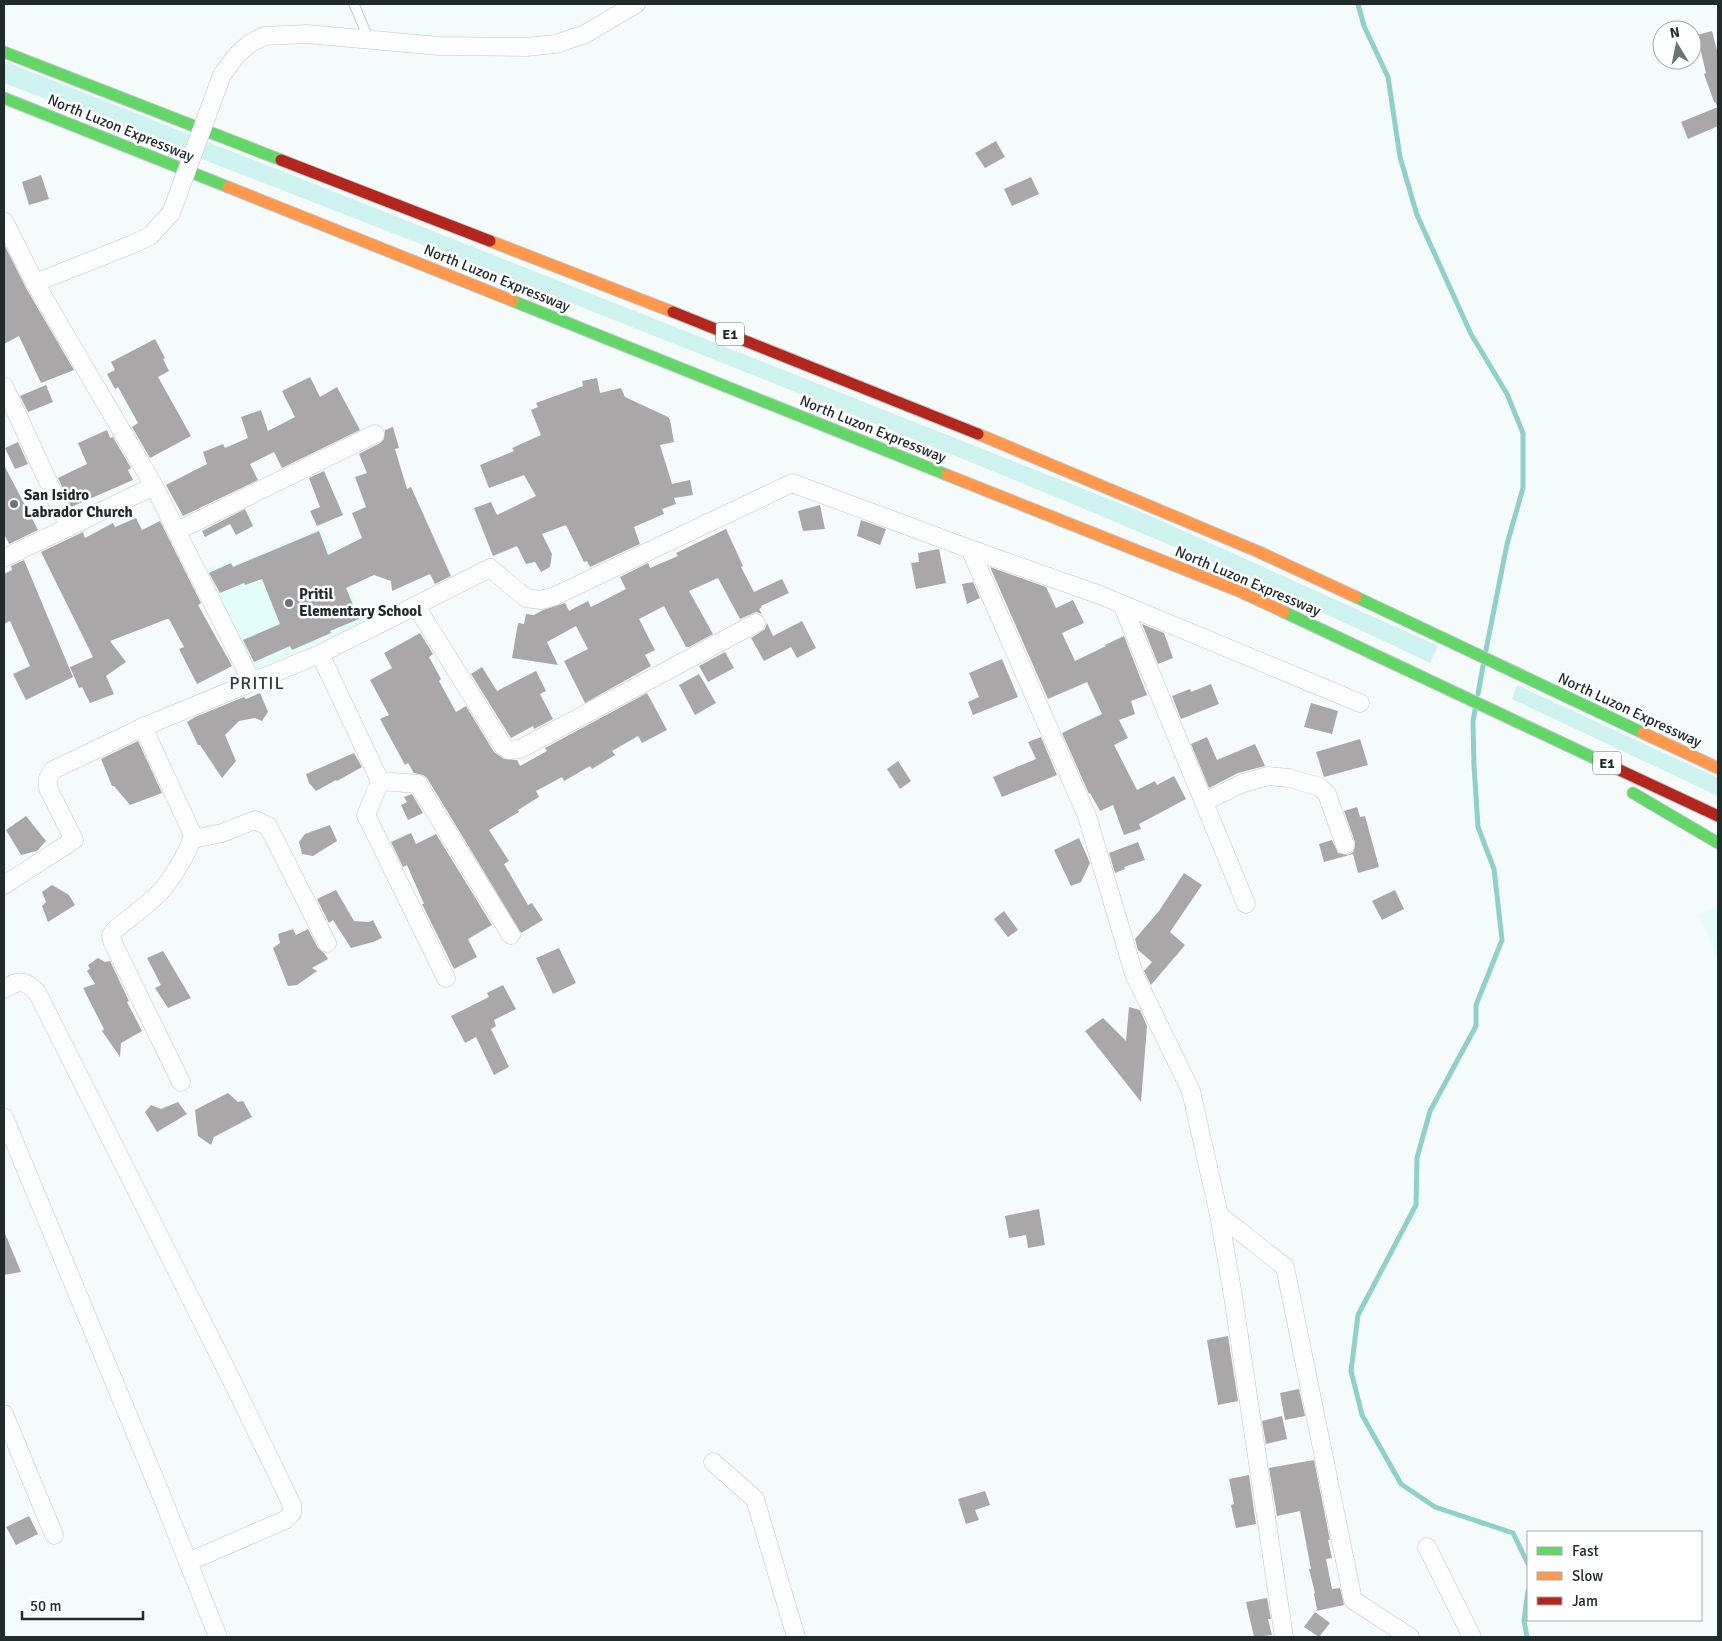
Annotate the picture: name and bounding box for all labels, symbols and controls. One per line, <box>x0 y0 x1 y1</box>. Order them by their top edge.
north arrow <box>1652 20 1702 70</box>
text: N <box>1669 23 1681 42</box>
street label: North Luzon Expressway <box>45 90 197 166</box>
street label: North Luzon Expressway <box>421 240 573 316</box>
road number: E1 <box>716 322 744 346</box>
street label: North Luzon Expressway <box>797 391 949 467</box>
place label: San Isidro Labrador Church <box>24 486 133 521</box>
marker: San Isidro Labrador Church <box>8 498 20 510</box>
street label: North Luzon Expressway <box>1173 542 1323 620</box>
place label: Pritil Elementary School <box>299 585 422 620</box>
marker: Pritil Elementary School <box>283 597 295 609</box>
street label: North Luzon Expressway <box>1555 669 1705 751</box>
district label: PRITIL <box>229 672 285 694</box>
road number: E1 <box>1593 751 1621 774</box>
legend <box>1527 1531 1702 1621</box>
text: Fast <box>1572 1542 1599 1560</box>
text: Slow <box>1572 1567 1603 1585</box>
scale bar <box>22 1588 144 1620</box>
text: Jam <box>1572 1592 1598 1610</box>
text: 50 m <box>30 1597 61 1615</box>

